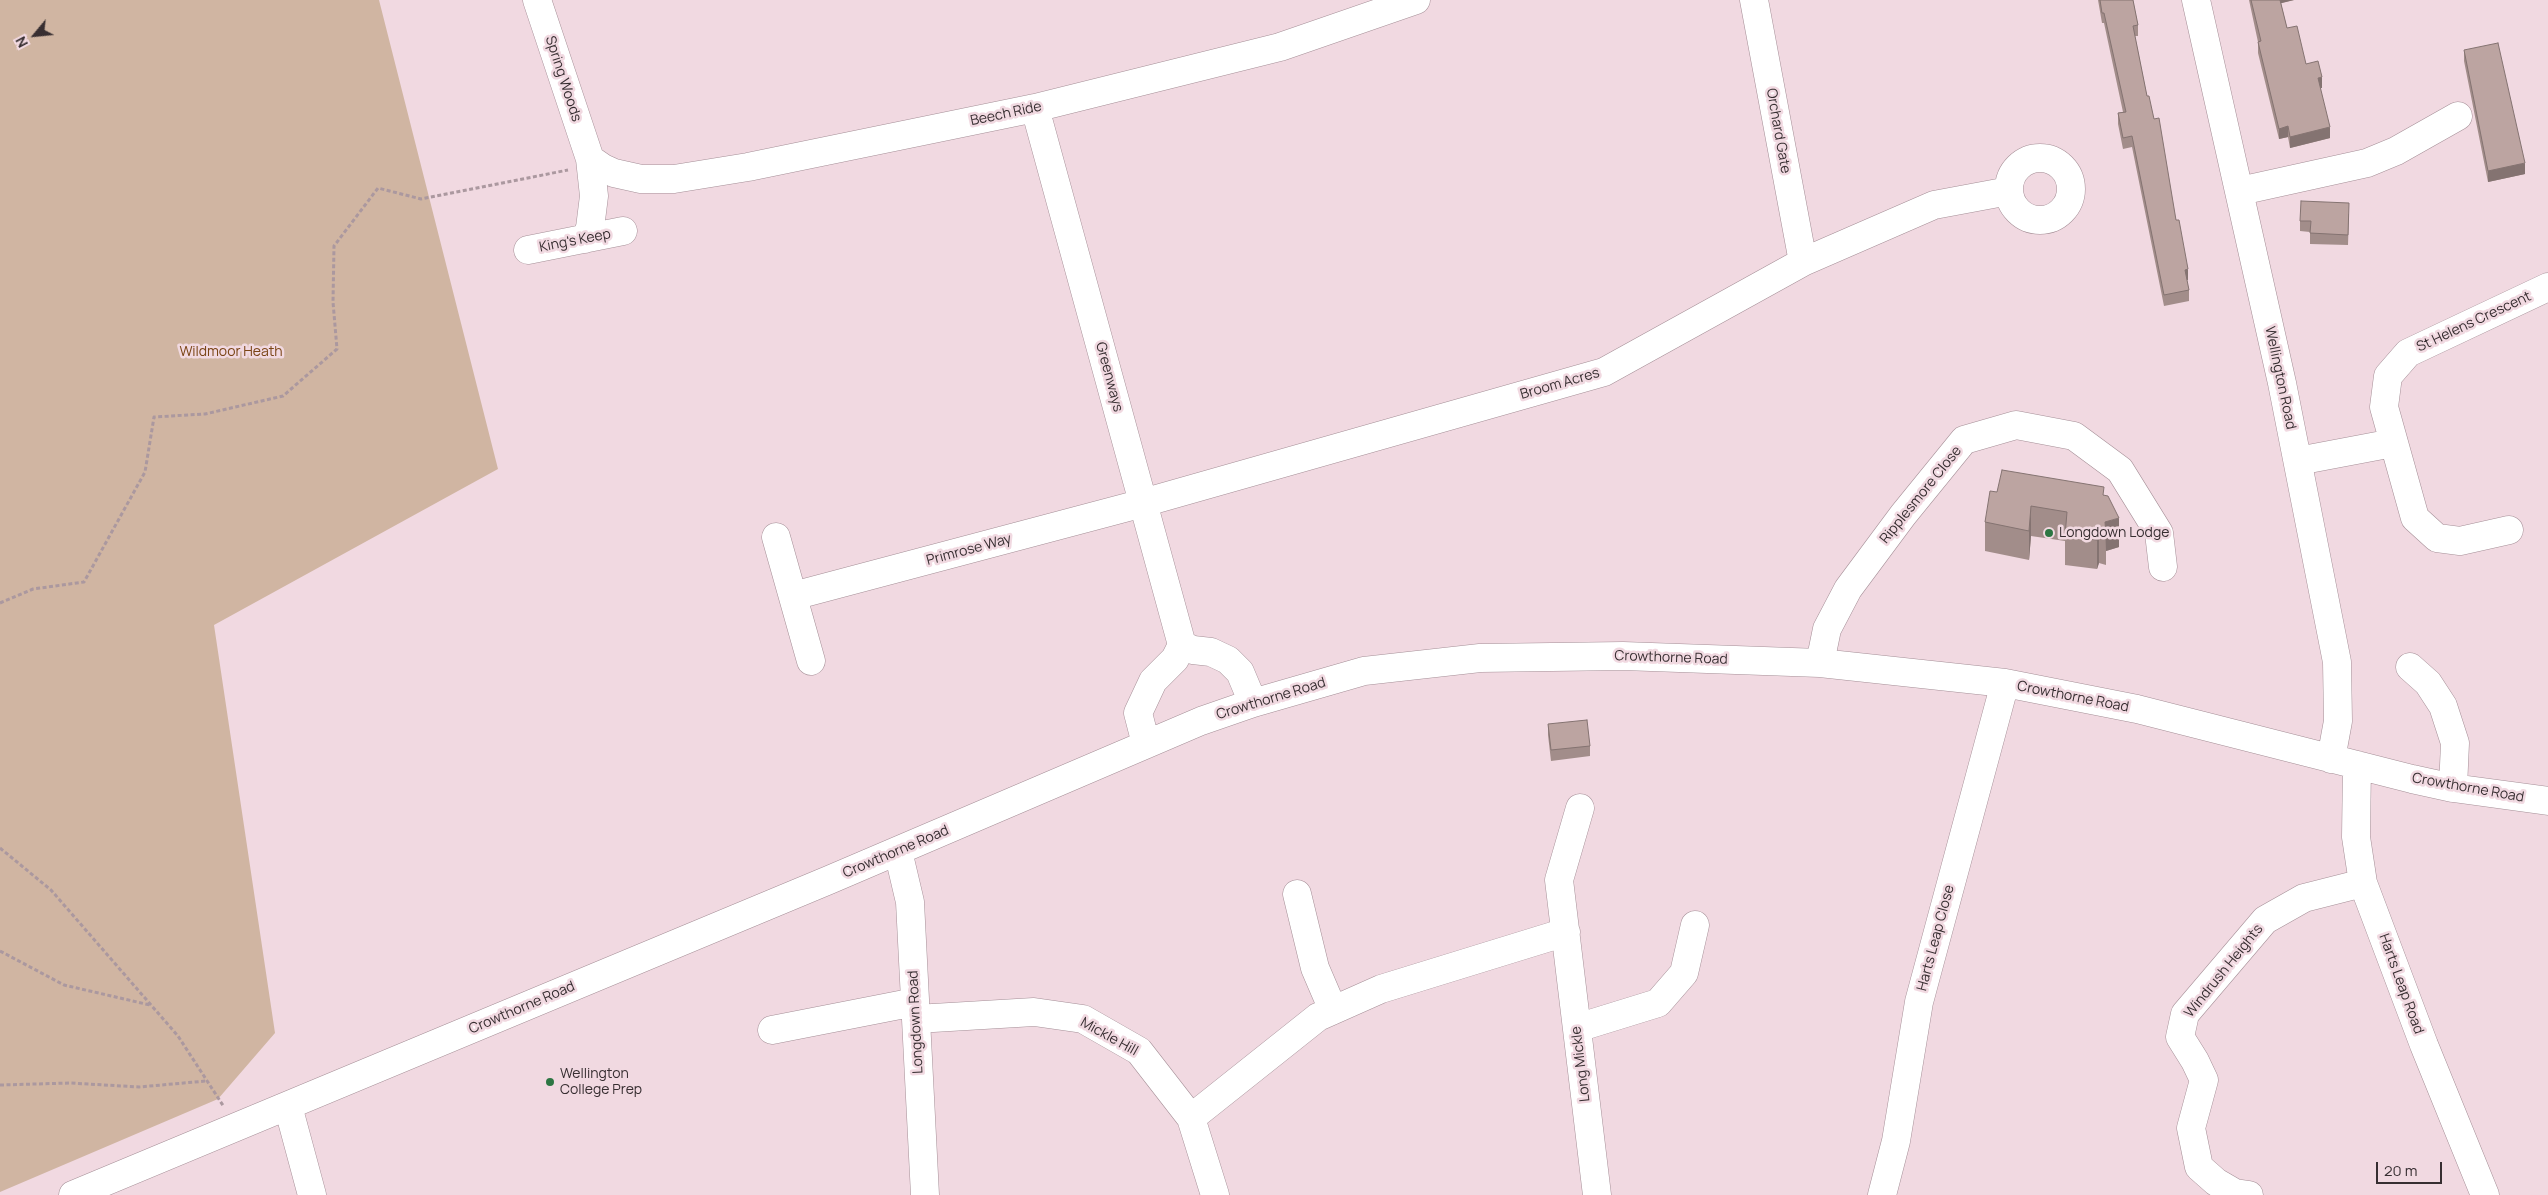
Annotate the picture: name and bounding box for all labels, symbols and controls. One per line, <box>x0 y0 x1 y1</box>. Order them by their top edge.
north arrow <box>10 10 60 60</box>
text: N <box>11 33 32 51</box>
street label: Spring Woods <box>541 34 585 124</box>
street label: Orchard Gate <box>1762 87 1794 175</box>
street label: Beech Ride <box>969 98 1043 130</box>
street label: King's Keep <box>538 226 612 256</box>
street label: St Helens Crescent <box>2414 288 2534 356</box>
street label: Wellington Road <box>2261 325 2299 431</box>
street label: Greenways <box>1092 340 1126 414</box>
park label: Wildmoor Heath <box>179 344 283 360</box>
street label: Broom Acres <box>1518 365 1602 403</box>
street label: Ripplesmore Close <box>1877 443 1965 547</box>
place label: Longdown Lodge <box>2059 525 2169 541</box>
marker: Longdown Lodge <box>2043 527 2055 539</box>
street label: Primrose Way <box>925 531 1013 569</box>
street label: Crowthorne Road <box>1614 648 1728 668</box>
street label: Crowthorne Road <box>1214 674 1328 724</box>
street label: Crowthorne Road <box>2016 678 2130 716</box>
street label: Crowthorne Road <box>2411 770 2525 806</box>
street label: Crowthorne Road <box>841 822 951 882</box>
street label: Harts Leap Close <box>1914 883 1958 993</box>
street label: Windrush Heights <box>2181 921 2267 1021</box>
street label: Harts Leap Road <box>2375 932 2427 1036</box>
street label: Longdown Road <box>905 970 927 1074</box>
street label: Crowthorne Road <box>467 978 577 1038</box>
street label: Mickle Hill <box>1077 1014 1141 1060</box>
street label: Long Mickle <box>1568 1025 1594 1103</box>
place label: Wellington College Prep <box>560 1066 642 1098</box>
marker: Wellington College Prep <box>544 1076 556 1088</box>
scale bar <box>2378 1152 2444 1184</box>
text: 20 m <box>2384 1160 2417 1181</box>

